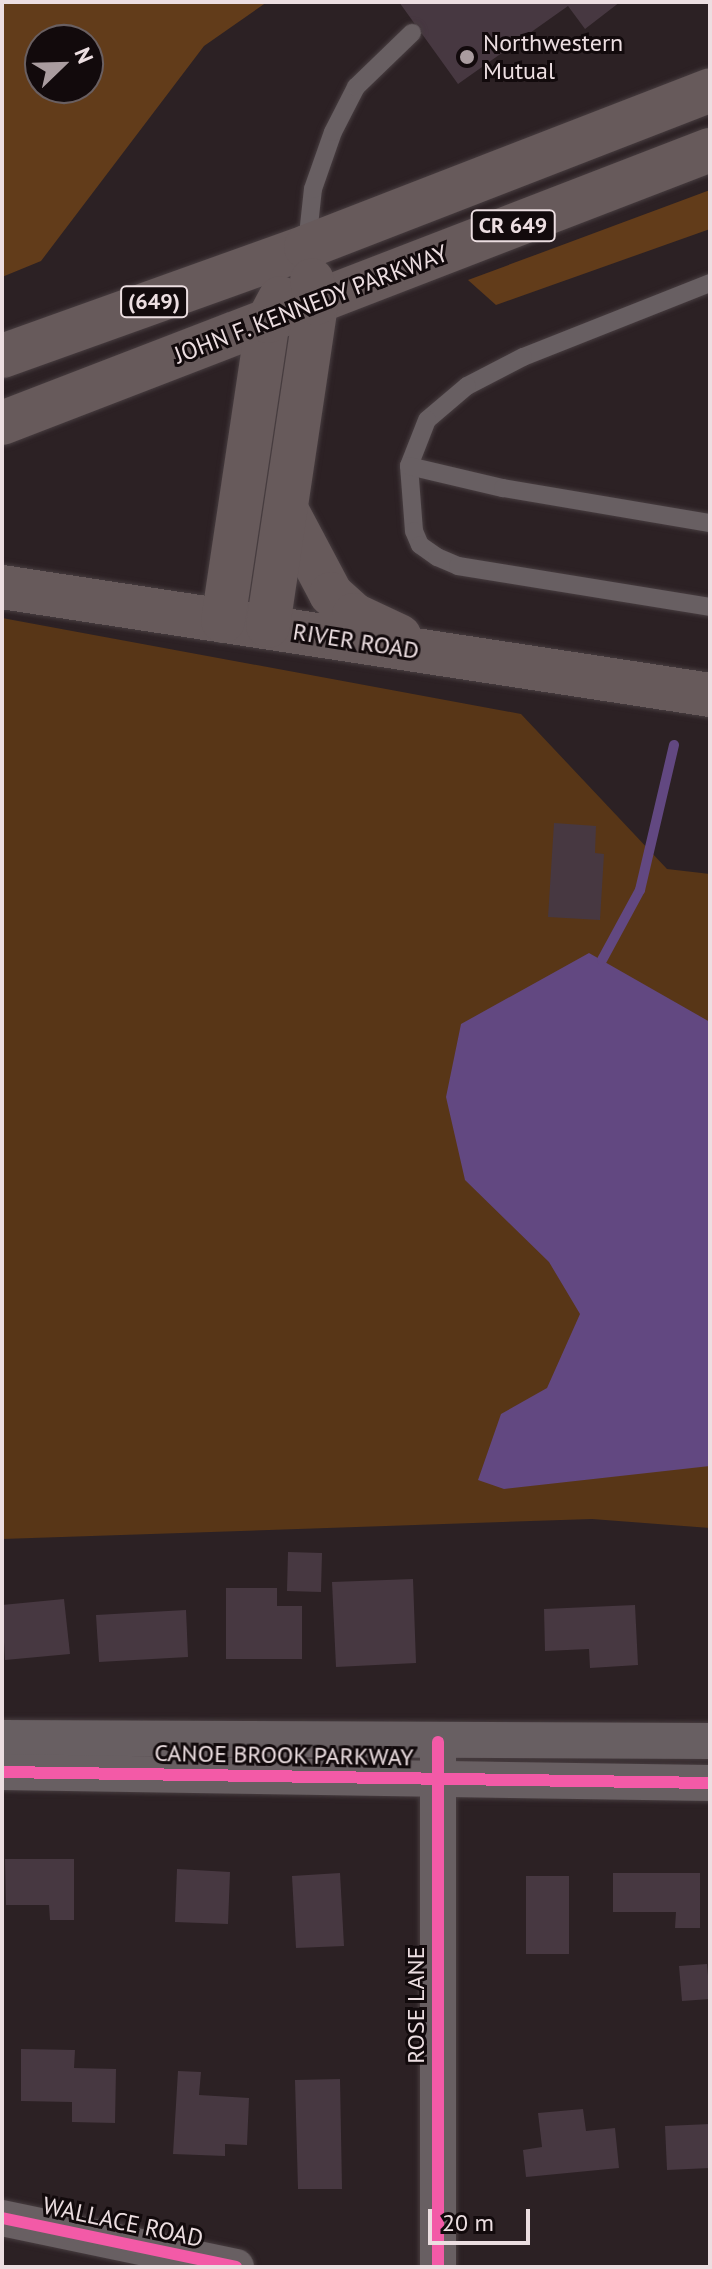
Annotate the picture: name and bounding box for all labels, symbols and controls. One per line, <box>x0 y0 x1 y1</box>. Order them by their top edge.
north arrow <box>24 24 104 104</box>
place label: Northwestern Mutual <box>483 29 623 85</box>
text: N <box>69 43 100 68</box>
marker: Northwestern Mutual <box>458 48 476 66</box>
road number: CR 649 <box>469 208 557 244</box>
street label: JOHN F. KENNEDY PARKWAY <box>169 238 453 370</box>
road number: (649) <box>120 284 188 320</box>
street label: RIVER ROAD <box>291 617 421 665</box>
street label: CANOE BROOK PARKWAY <box>154 1738 414 1772</box>
street label: ROSE LANE <box>402 1946 430 2064</box>
street label: WALLACE ROAD <box>40 2191 206 2253</box>
scale bar <box>432 2193 534 2243</box>
text: 20 m <box>442 2207 494 2238</box>

